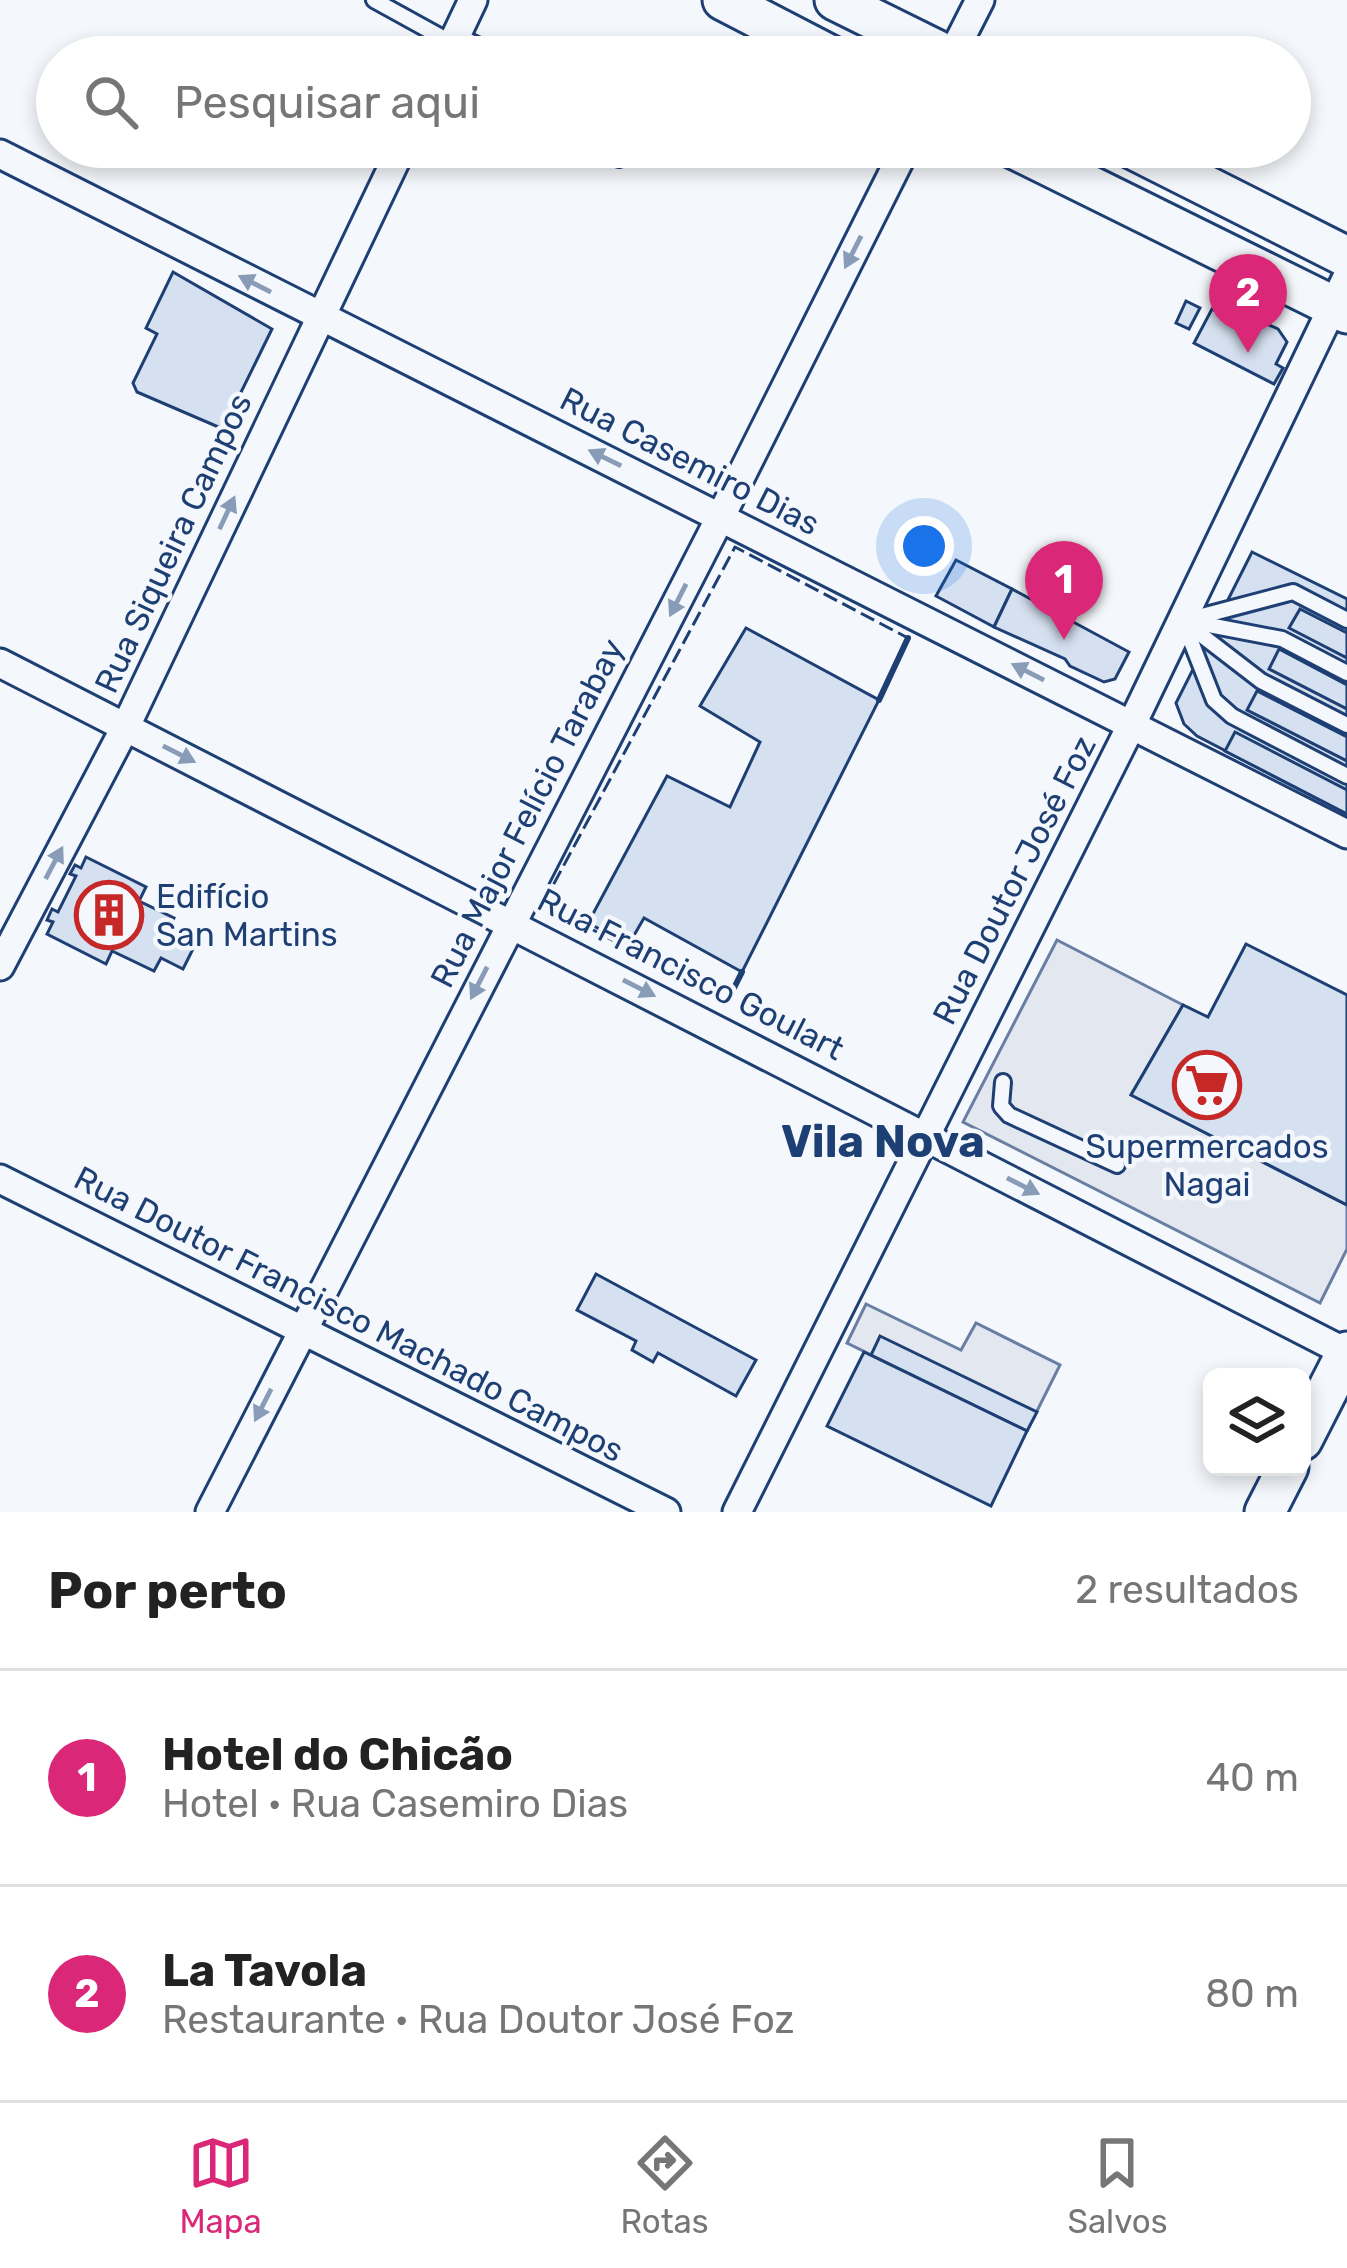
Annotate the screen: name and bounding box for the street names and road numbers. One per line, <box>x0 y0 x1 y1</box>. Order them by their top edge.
street label: Rua Casemiro Dias <box>554 379 826 543</box>
street label: Rua Siqueira Campos <box>86 387 260 699</box>
street label: Rua Major Felício Tarabay <box>422 632 632 994</box>
street label: Rua Doutor José Foz <box>924 729 1104 1031</box>
street label: Rua Francisco Goulart <box>531 880 851 1068</box>
street label: Rua Doutor Francisco Machado Campos <box>68 1158 630 1470</box>

